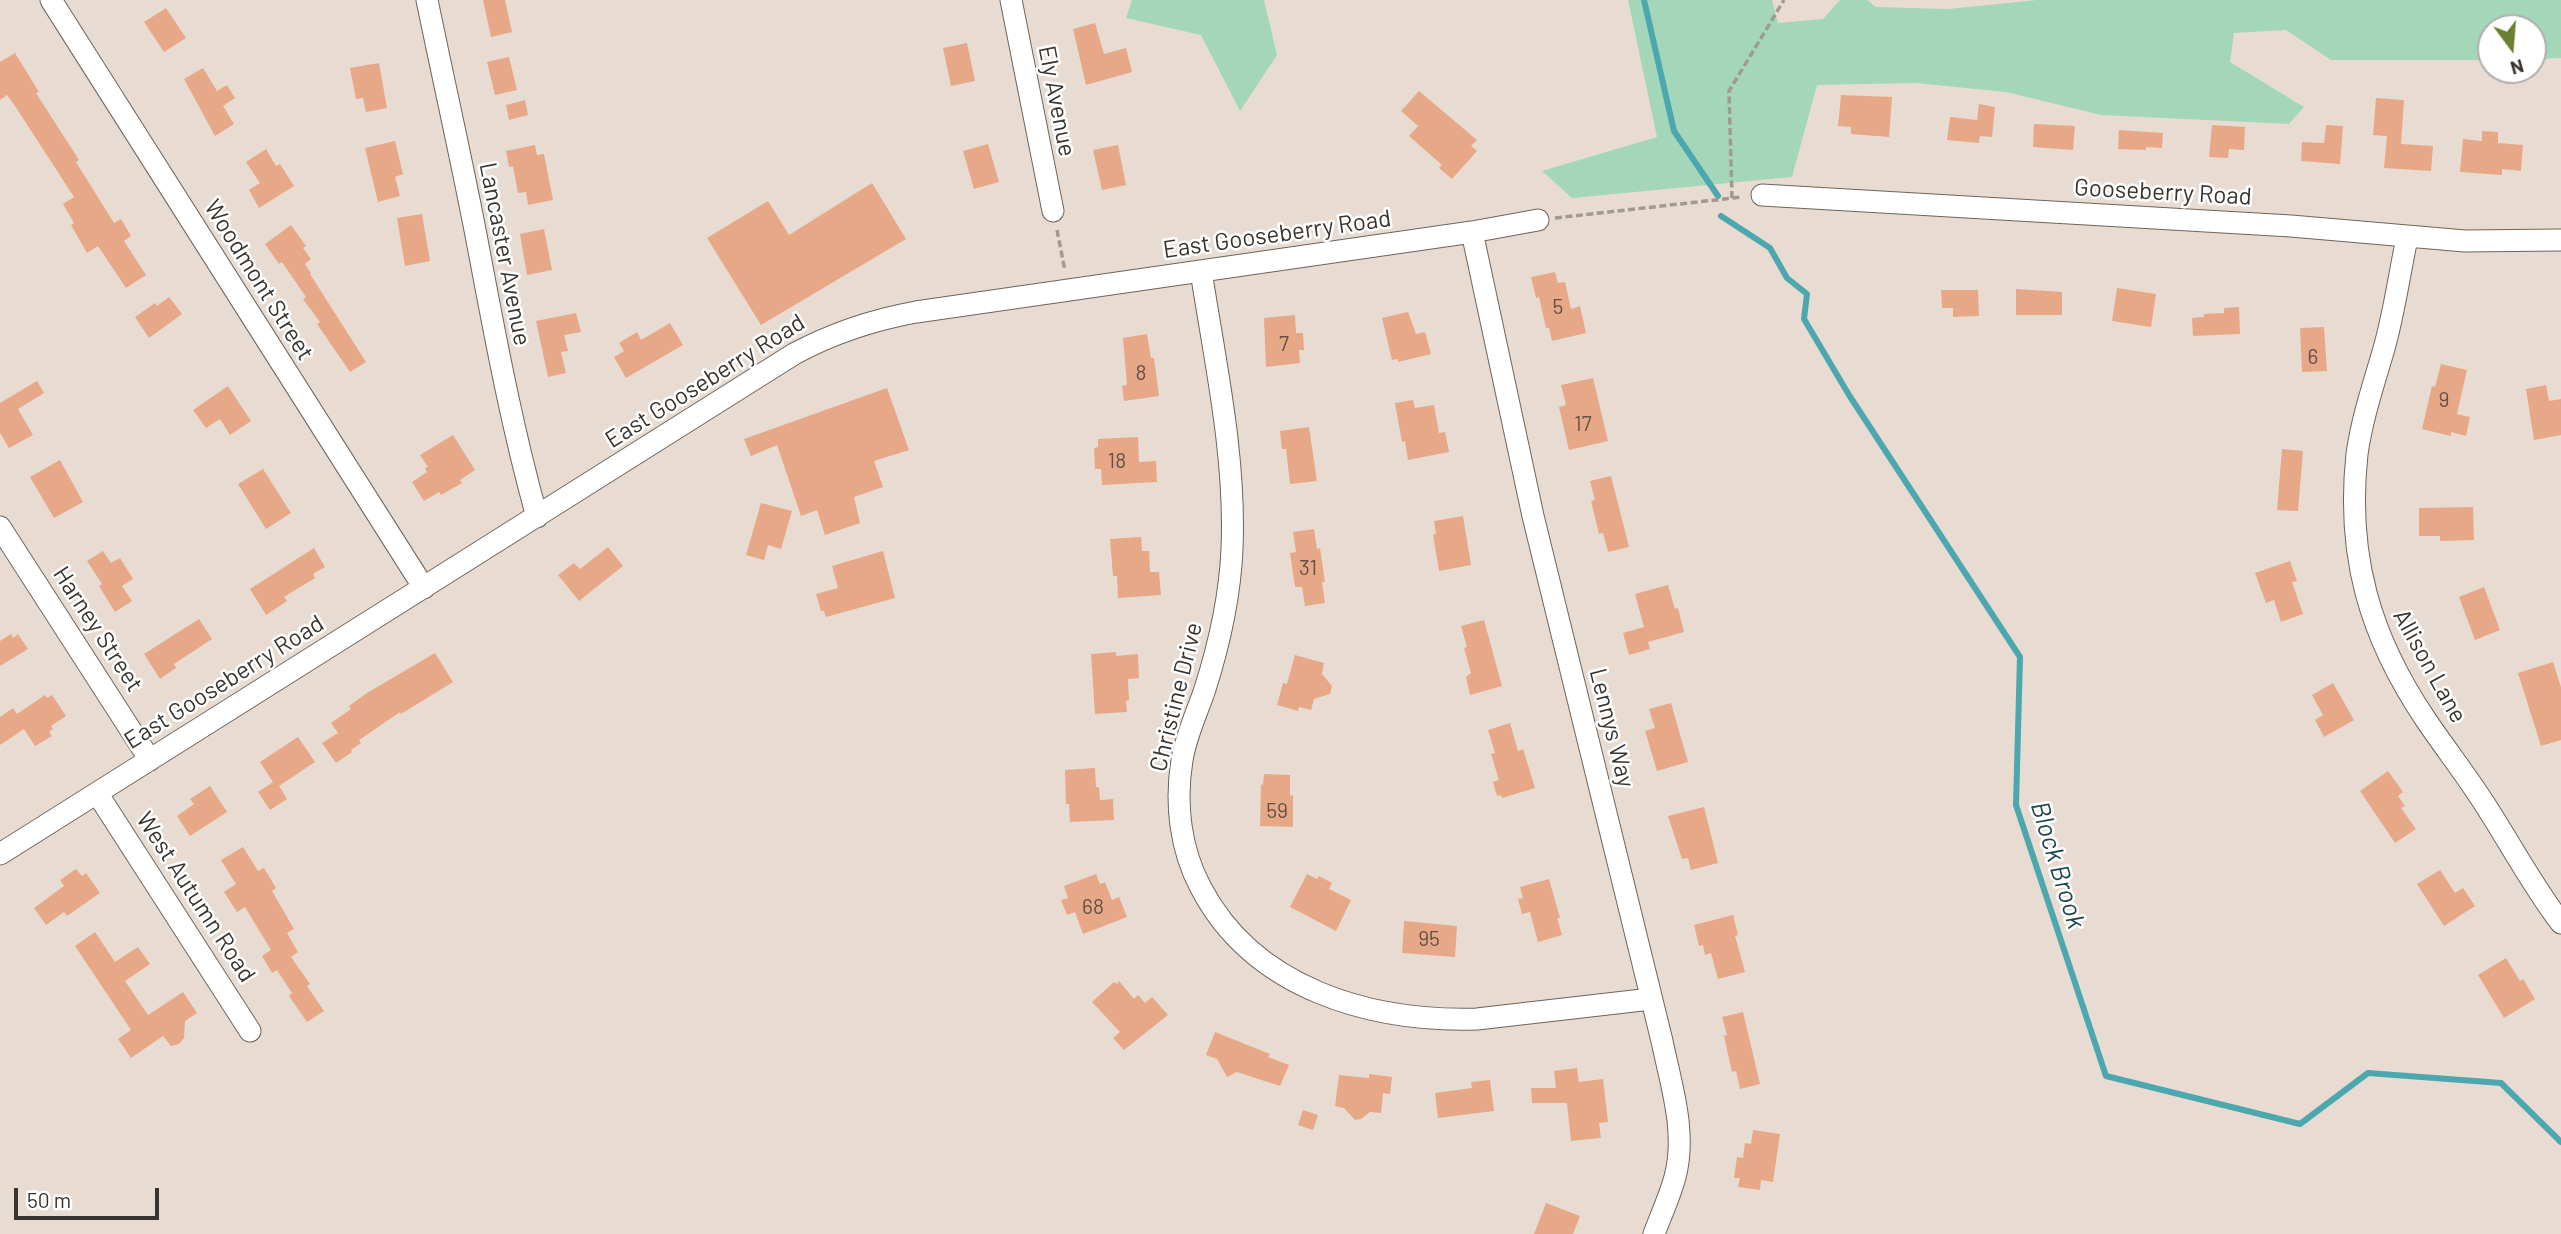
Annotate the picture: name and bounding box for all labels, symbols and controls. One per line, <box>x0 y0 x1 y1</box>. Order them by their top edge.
north arrow <box>2477 14 2547 84</box>
street label: Ely Avenue <box>1032 43 1082 159</box>
text: N <box>2508 55 2527 81</box>
street label: Lancaster Avenue <box>473 160 537 348</box>
street label: Gooseberry Road <box>2073 173 2253 211</box>
street label: Woodmont Street <box>198 194 320 366</box>
street label: East Gooseberry Road <box>1161 204 1393 264</box>
house number: 5 <box>1553 294 1563 320</box>
street label: East Gooseberry Road <box>600 308 810 454</box>
house number: 7 <box>1279 331 1289 357</box>
house number: 6 <box>2308 344 2318 370</box>
house number: 8 <box>1136 360 1146 386</box>
house number: 9 <box>2439 387 2449 413</box>
house number: 17 <box>1574 411 1592 437</box>
house number: 18 <box>1108 448 1126 474</box>
house number: 31 <box>1299 555 1317 581</box>
street label: Harney Street <box>47 561 149 697</box>
street label: Allison Lane <box>2387 604 2473 728</box>
street label: East Gooseberry Road <box>119 609 329 755</box>
street label: Christine Drive <box>1144 619 1208 775</box>
street label: Lennys Way <box>1583 665 1641 791</box>
house number: 59 <box>1266 798 1288 824</box>
water label: Block Brook <box>2024 798 2092 932</box>
street label: West Autumn Road <box>130 806 262 988</box>
house number: 68 <box>1082 894 1104 920</box>
house number: 95 <box>1418 926 1440 952</box>
scale bar <box>18 1174 163 1218</box>
text: 50 m <box>27 1187 71 1212</box>

